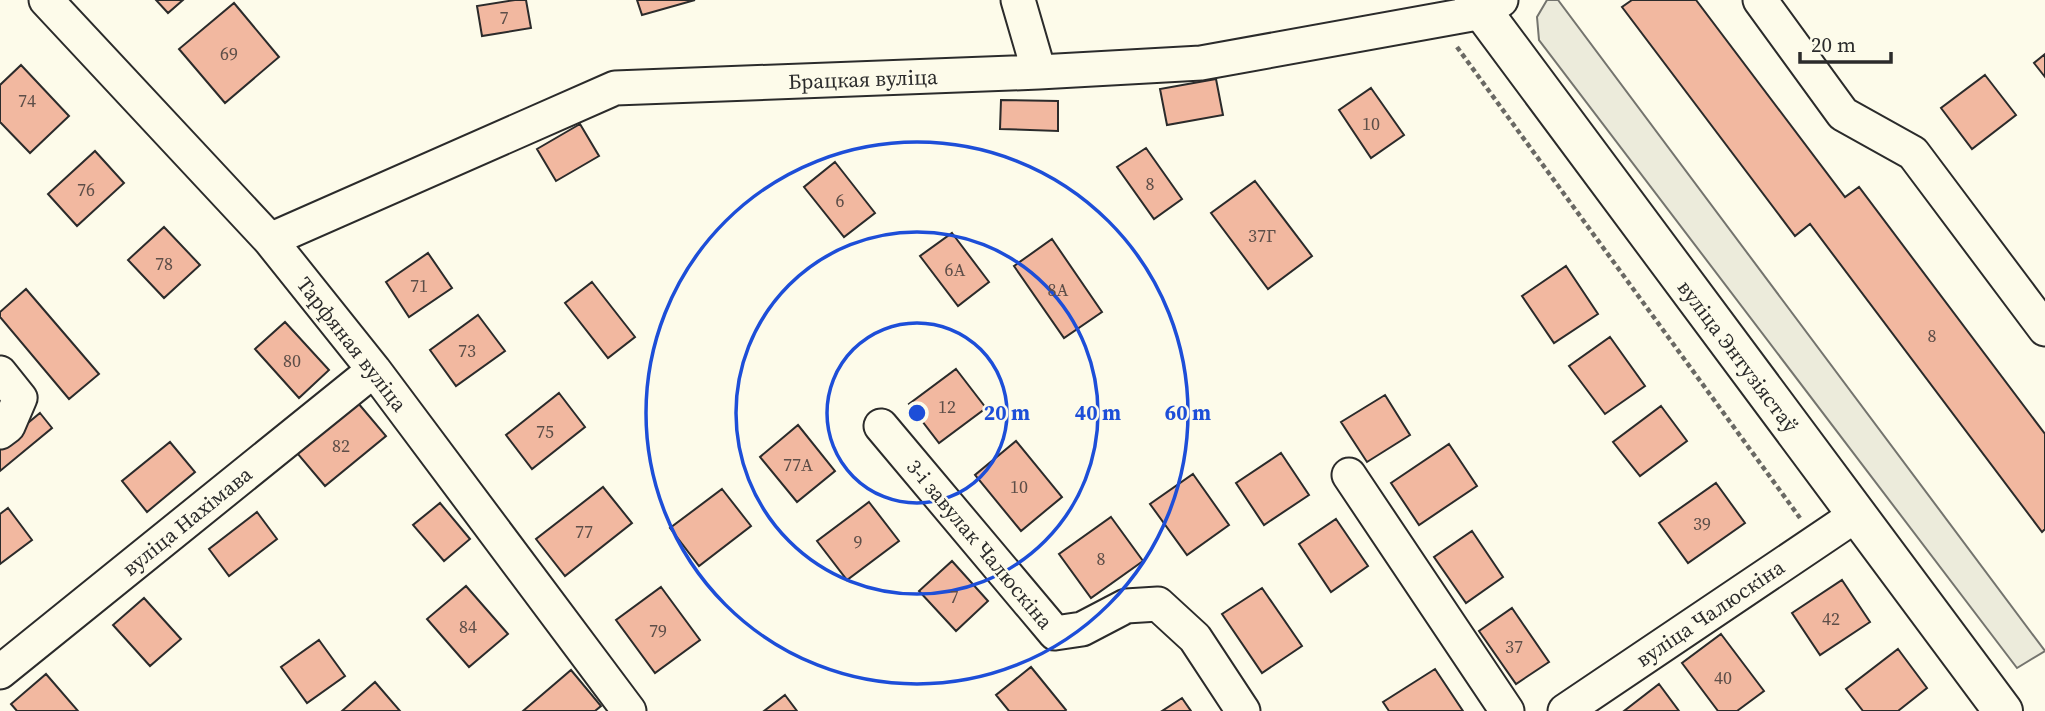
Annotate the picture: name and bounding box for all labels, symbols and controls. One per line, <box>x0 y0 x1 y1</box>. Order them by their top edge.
house number: 7 <box>500 5 509 30</box>
scale bar <box>1800 21 1891 65</box>
text: 20 m <box>1811 30 1856 59</box>
house number: 69 <box>220 41 238 66</box>
street label: Брацкая вуліца <box>788 62 938 96</box>
house number: 74 <box>18 88 36 113</box>
house number: 10 <box>1362 111 1380 136</box>
house number: 8 <box>1146 171 1155 196</box>
house number: 76 <box>77 177 95 202</box>
house number: 6 <box>836 188 845 213</box>
house number: 37Г <box>1248 223 1276 248</box>
house number: 78 <box>155 251 173 276</box>
house number: 6А <box>945 257 966 282</box>
street label: Тарфяная вуліца <box>290 271 414 418</box>
house number: 71 <box>410 273 428 298</box>
street label: вуліца Энтузіястаў <box>1671 274 1805 439</box>
house number: 8А <box>1048 277 1069 302</box>
house number: 8 <box>1928 323 1937 348</box>
house number: 73 <box>458 338 476 363</box>
house number: 80 <box>283 348 301 373</box>
house number: 12 <box>938 394 956 419</box>
text: 20 m <box>984 398 1030 427</box>
text: 40 m <box>1075 398 1121 427</box>
text: 60 m <box>1165 398 1211 427</box>
centre of rings <box>905 401 929 425</box>
house number: 75 <box>536 419 554 444</box>
house number: 82 <box>332 433 350 458</box>
house number: 77А <box>783 452 813 477</box>
street label: 3-і завулак Чалюскіна <box>900 453 1060 635</box>
street label: вуліца Нахімава <box>116 459 258 582</box>
house number: 10 <box>1010 474 1028 499</box>
house number: 39 <box>1693 511 1711 536</box>
house number: 77 <box>575 519 593 544</box>
house number: 9 <box>854 529 863 554</box>
house number: 8 <box>1097 546 1106 571</box>
street label: вуліца Чалюскіна <box>1630 552 1790 674</box>
house number: 7 <box>950 584 959 609</box>
house number: 42 <box>1822 606 1840 631</box>
house number: 84 <box>459 614 477 639</box>
house number: 79 <box>649 618 667 643</box>
house number: 37 <box>1505 634 1523 659</box>
house number: 40 <box>1714 665 1732 690</box>

